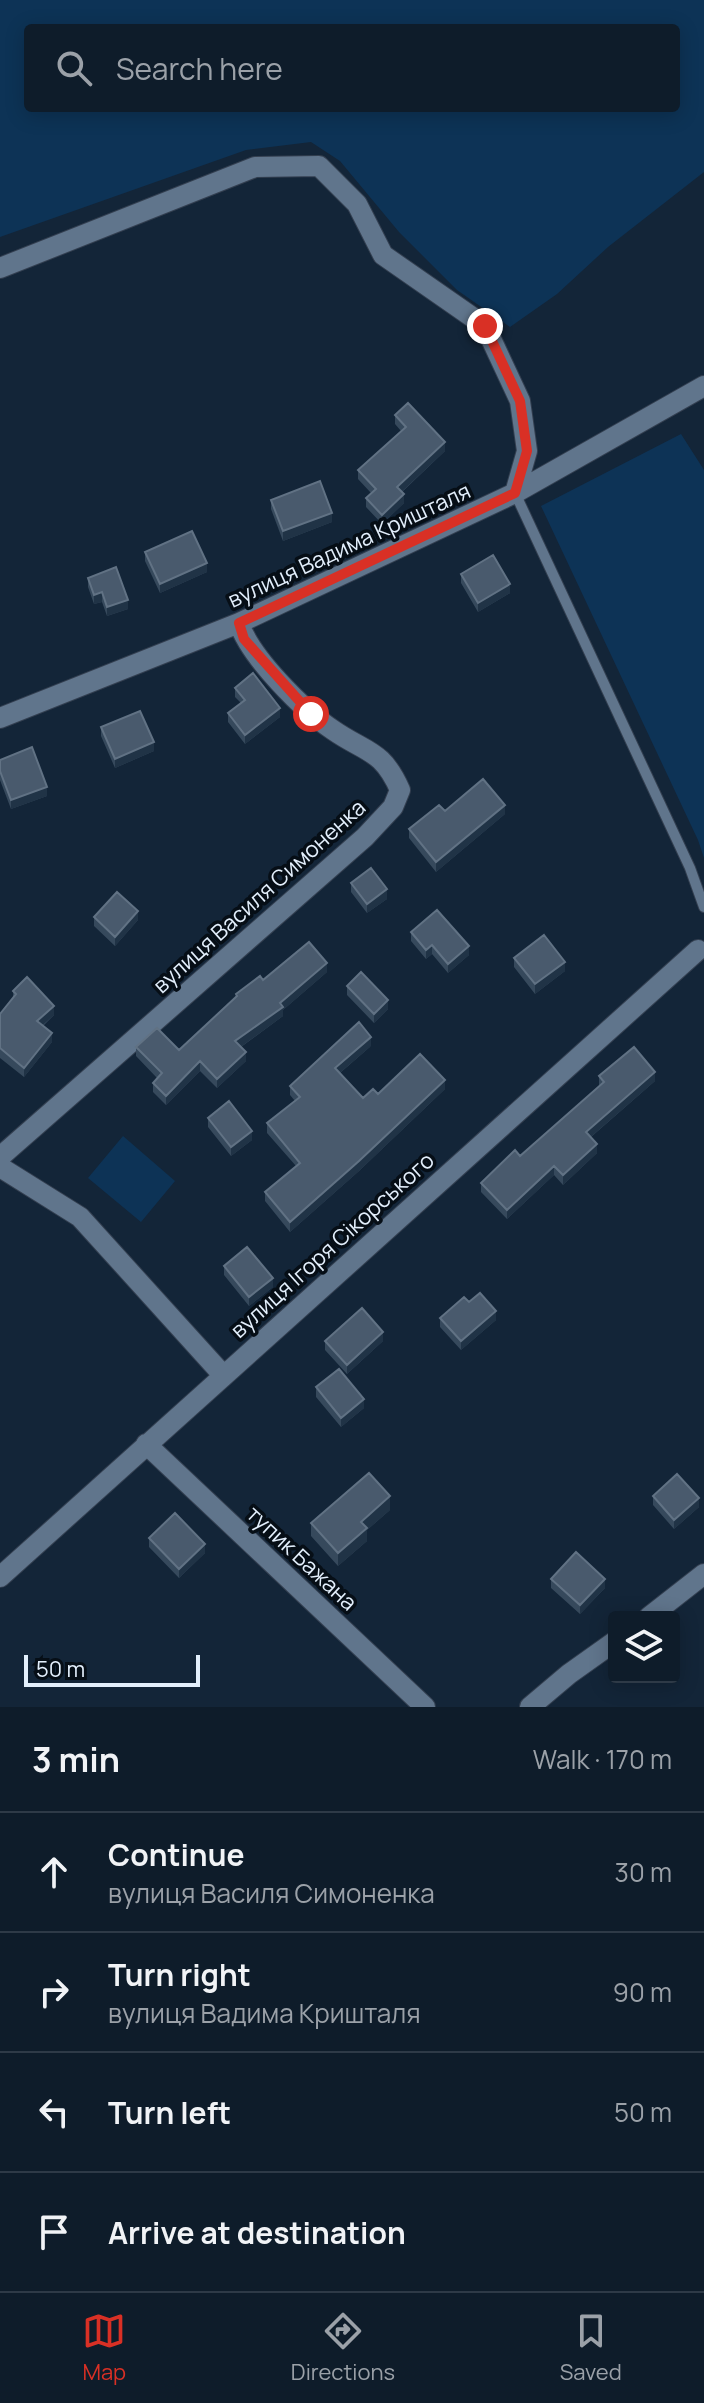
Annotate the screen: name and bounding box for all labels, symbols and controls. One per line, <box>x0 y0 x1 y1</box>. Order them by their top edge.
search box <box>24 24 680 112</box>
icon: search <box>52 46 96 90</box>
text: Search here <box>116 48 283 89</box>
route end <box>467 308 503 344</box>
street label: вулиця Вадима Кришталя <box>223 476 475 614</box>
route start <box>293 696 329 732</box>
street label: вулиця Василя Симоненка <box>146 792 372 1000</box>
street label: вулиця Ігоря Сікорського <box>224 1145 440 1345</box>
street label: тупик Бажана <box>240 1499 364 1617</box>
map controls <box>608 1611 680 1683</box>
button: layers <box>608 1611 680 1683</box>
scale bar <box>24 1651 200 1687</box>
text: 50 m <box>36 1654 85 1684</box>
text: 3 min <box>32 1736 120 1782</box>
text: Walk · 170 m <box>533 1741 672 1777</box>
text: Continue <box>108 1834 244 1875</box>
icon: ahead <box>32 1850 76 1894</box>
text: 30 m <box>615 1854 672 1890</box>
text: вулиця Василя Симоненка <box>108 1875 435 1911</box>
text: Turn right <box>108 1954 251 1995</box>
icon: right <box>32 1970 76 2014</box>
text: 90 m <box>613 1974 672 2010</box>
text: вулиця Вадима Кришталя <box>108 1995 421 2031</box>
icon: left <box>32 2090 76 2134</box>
text: Turn left <box>108 2092 231 2133</box>
text: 50 m <box>614 2094 672 2130</box>
icon: arrive <box>32 2210 76 2254</box>
text: Arrive at destination <box>108 2212 406 2253</box>
tab: Map <box>82 2309 126 2387</box>
tab: Directions <box>291 2309 395 2387</box>
tab: Saved <box>560 2309 622 2387</box>

